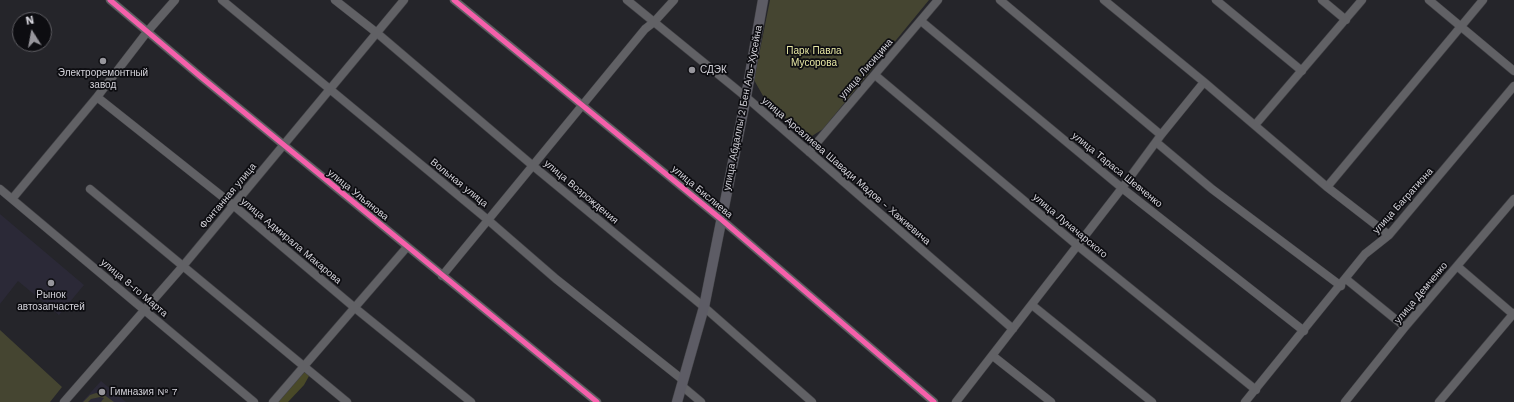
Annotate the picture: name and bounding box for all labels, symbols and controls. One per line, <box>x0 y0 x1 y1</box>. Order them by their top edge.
north arrow <box>12 12 52 52</box>
text: N <box>25 14 35 28</box>
street label: улица Абдаллы 2 Бен Аль-Хусейна <box>721 24 765 192</box>
street label: улица Лисицина <box>837 36 895 102</box>
park label: Парк Павла Мусорова <box>786 45 842 68</box>
marker: Электроремонтный завод <box>98 56 108 66</box>
place label: СДЭК <box>700 64 727 76</box>
marker: СДЭК <box>687 65 697 75</box>
place label: Электроремонтный завод <box>58 67 148 90</box>
street label: улица Арсалиева Шавади Мадов - Хажиевича <box>759 94 933 248</box>
street label: улица Тараса Шевченко <box>1069 130 1165 210</box>
street label: Вольная улица <box>428 156 490 210</box>
street label: улица Возрождения <box>541 157 621 227</box>
street label: Фонтанная улица <box>197 161 259 231</box>
street label: улица Бислиева <box>669 163 735 221</box>
street label: улица Багратиона <box>1370 166 1436 236</box>
street label: улица Ульянова <box>325 167 391 223</box>
street label: улица Луначарского <box>1030 191 1110 261</box>
street label: улица Адмирала Макарова <box>238 195 344 287</box>
street label: улица 8-го Марта <box>98 256 170 320</box>
street label: улица Демченко <box>1392 260 1450 326</box>
marker: Рынок автозапчастей <box>46 278 56 288</box>
place label: Рынок автозапчастей <box>17 289 85 312</box>
place label: Гимназия № 7 <box>110 386 177 398</box>
marker: Гимназия № 7 <box>97 387 107 397</box>

